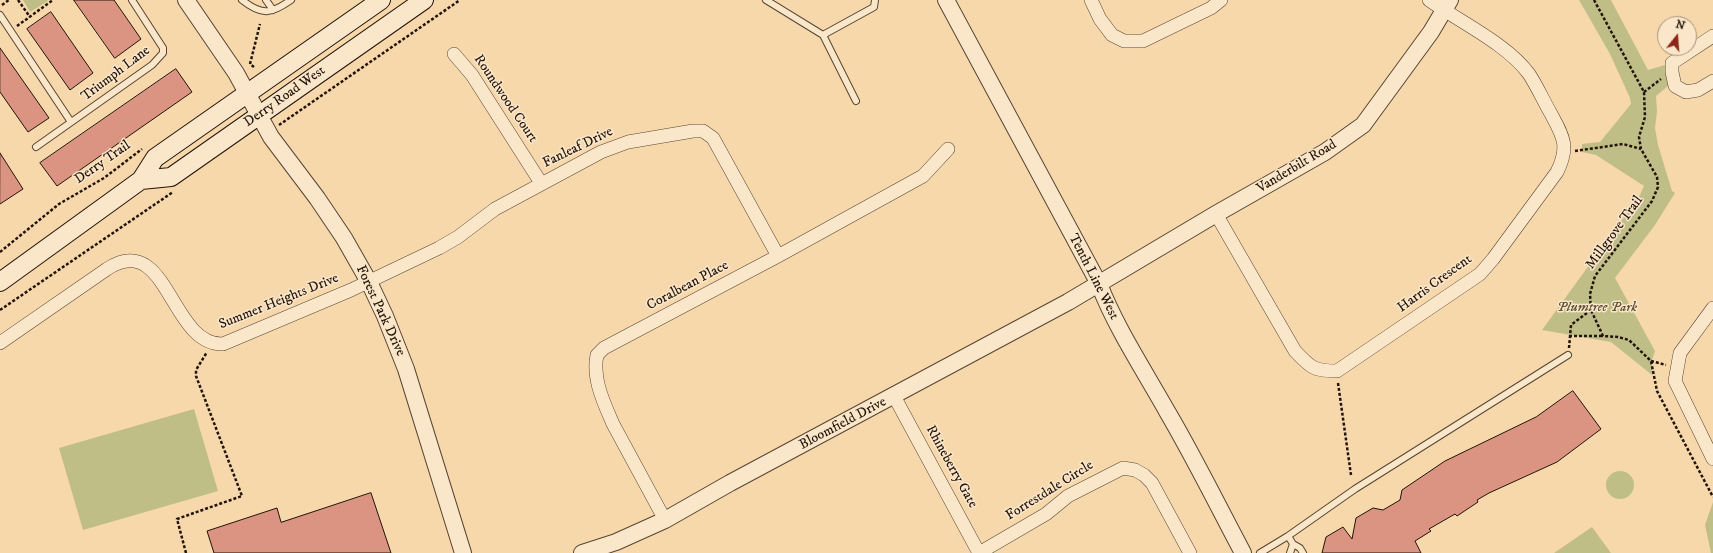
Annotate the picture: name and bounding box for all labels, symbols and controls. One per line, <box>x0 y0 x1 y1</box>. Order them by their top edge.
north arrow <box>1657 16 1697 56</box>
text: N <box>1674 17 1687 33</box>
street label: Triumph Lane <box>78 43 154 105</box>
street label: Roundwood Court <box>469 52 541 146</box>
street label: Derry Road West <box>241 63 329 131</box>
street label: Fanleaf Drive <box>540 124 616 172</box>
street label: Vanderbilt Road <box>1254 137 1340 197</box>
street label: Derry Trail <box>72 138 134 188</box>
street label: Millgrove Trail <box>1583 193 1647 273</box>
street label: Tenth Line West <box>1064 231 1122 323</box>
street label: Harris Crescent <box>1395 251 1475 317</box>
street label: Coralbean Place <box>644 257 732 315</box>
street label: Forest Park Drive <box>352 263 408 359</box>
street label: Summer Heights Drive <box>217 270 341 334</box>
park label: Plumtree Park <box>1557 300 1637 316</box>
street label: Bloomfield Drive <box>797 394 889 454</box>
street label: Rhineberry Gate <box>921 423 981 511</box>
street label: Forrestdale Circle <box>1003 457 1097 525</box>

